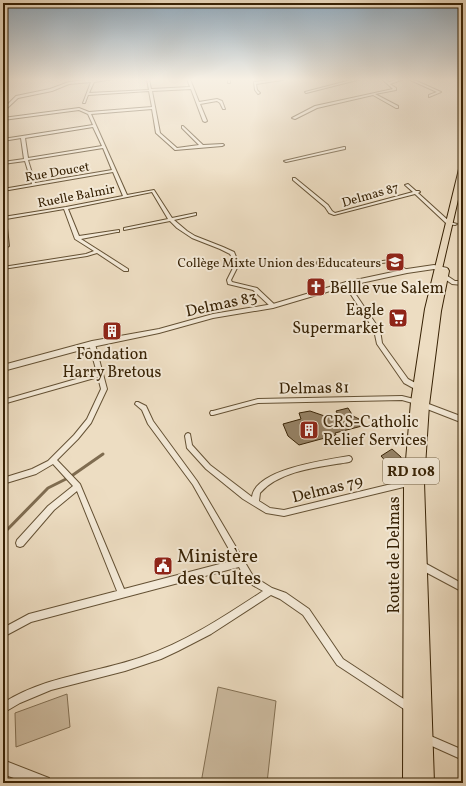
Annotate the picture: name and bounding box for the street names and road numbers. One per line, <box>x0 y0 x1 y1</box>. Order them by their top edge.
street label: Rue Doucet <box>24 158 91 187</box>
street label: Delmas 87 <box>340 179 401 213</box>
street label: Ruelle Balmir <box>36 181 117 213</box>
street label: Delmas 83 <box>184 287 259 323</box>
street label: Delmas 81 <box>279 377 350 401</box>
road number: RD 108 <box>383 458 439 484</box>
street label: Delmas 79 <box>290 471 365 509</box>
street label: Route de Delmas <box>384 496 406 614</box>

